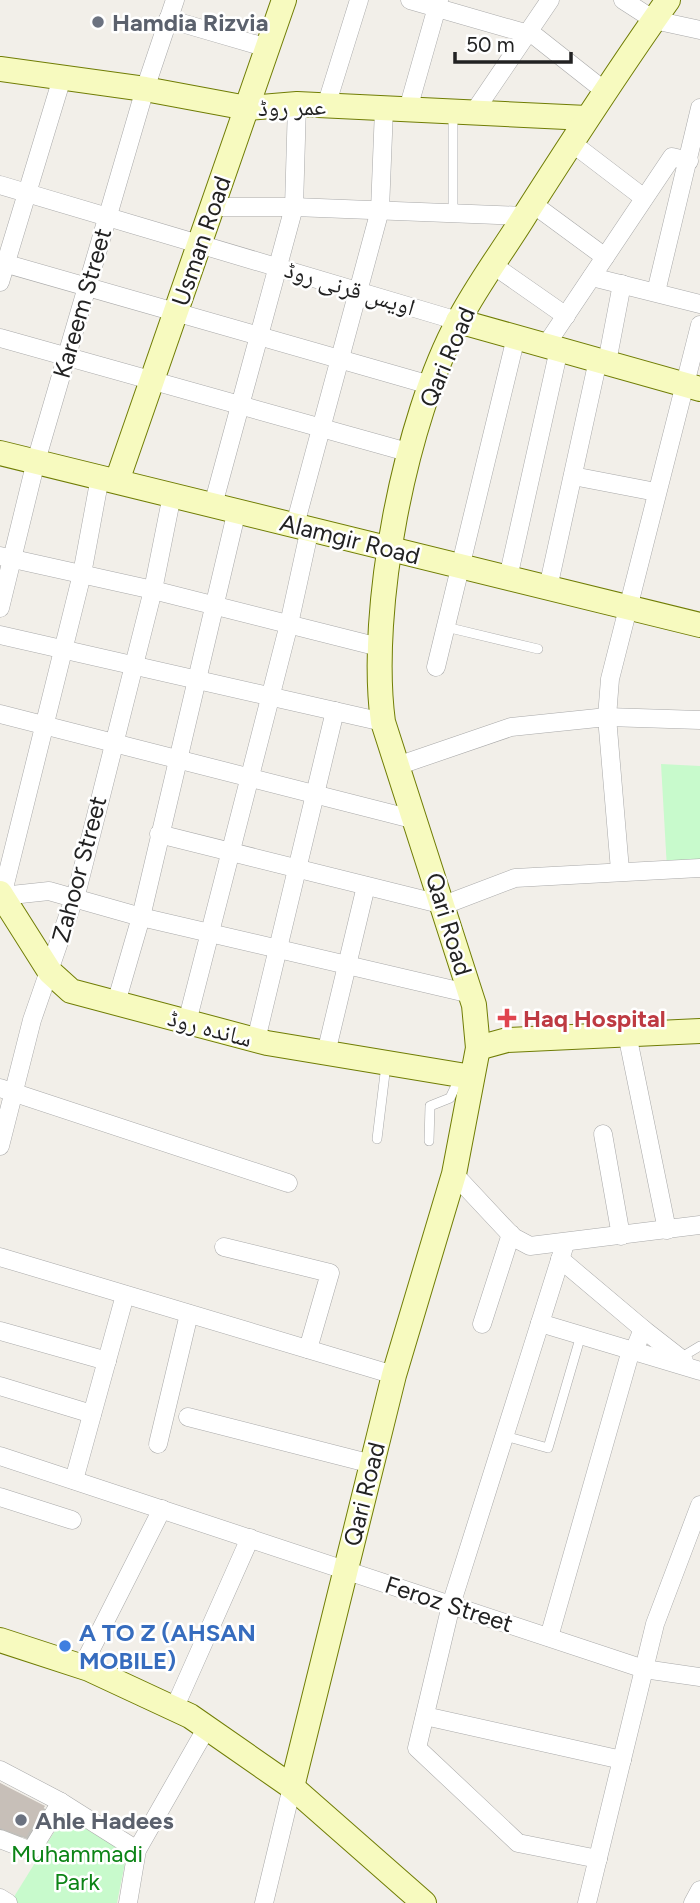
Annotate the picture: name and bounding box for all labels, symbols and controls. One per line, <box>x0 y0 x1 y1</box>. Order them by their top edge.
place label: Hamdia Rizvia <box>112 8 268 37</box>
marker: Hamdia Rizvia <box>90 14 106 30</box>
scale bar <box>455 21 570 65</box>
text: 50 m <box>466 32 515 57</box>
street label: عمر روڈ <box>258 92 326 122</box>
street label: Usman Road <box>165 172 237 310</box>
street label: Kareem Street <box>47 225 117 381</box>
street label: اویس قرنی روڈ <box>281 254 419 322</box>
street label: Qari Road <box>413 303 481 411</box>
street label: Alamgir Road <box>277 508 423 570</box>
street label: Zahoor Street <box>46 793 112 945</box>
street label: Qari Road <box>420 869 478 979</box>
street label: ساندہ روڈ <box>165 1003 255 1053</box>
place label: Haq Hospital <box>523 1004 666 1033</box>
marker: Haq Hospital <box>497 1008 517 1028</box>
street label: Qari Road <box>337 1439 391 1549</box>
street label: Feroz Street <box>381 1570 517 1638</box>
place label: A TO Z (AHSAN MOBILE) <box>79 1618 256 1675</box>
marker: A TO Z (AHSAN MOBILE) <box>57 1638 73 1654</box>
place label: Ahle Hadees <box>35 1806 174 1835</box>
marker: Ahle Hadees <box>13 1812 29 1828</box>
park label: Muhammadi Park <box>11 1839 143 1896</box>

